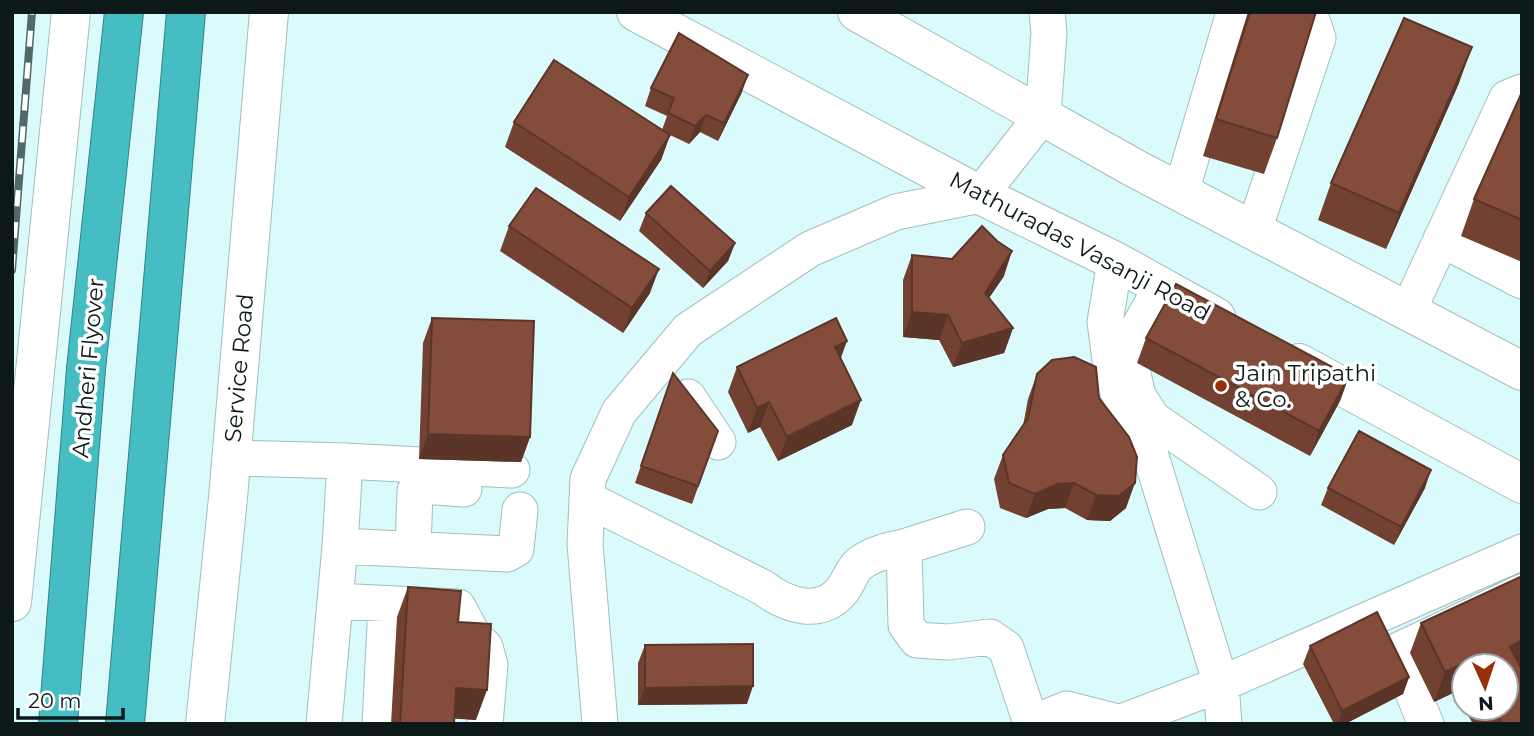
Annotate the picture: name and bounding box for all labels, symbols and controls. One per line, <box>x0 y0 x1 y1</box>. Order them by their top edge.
street label: Mathuradas Vasanji Road <box>945 165 1215 327</box>
street label: Andheri Flyover <box>66 277 110 459</box>
street label: Service Road <box>219 293 259 443</box>
place label: Jain Tripathi & Co. <box>1234 359 1376 413</box>
marker: Jain Tripathi & Co. <box>1213 378 1229 394</box>
north arrow <box>1450 652 1520 722</box>
scale bar <box>18 676 122 720</box>
text: 20 m <box>28 688 82 713</box>
text: N <box>1478 692 1494 715</box>

